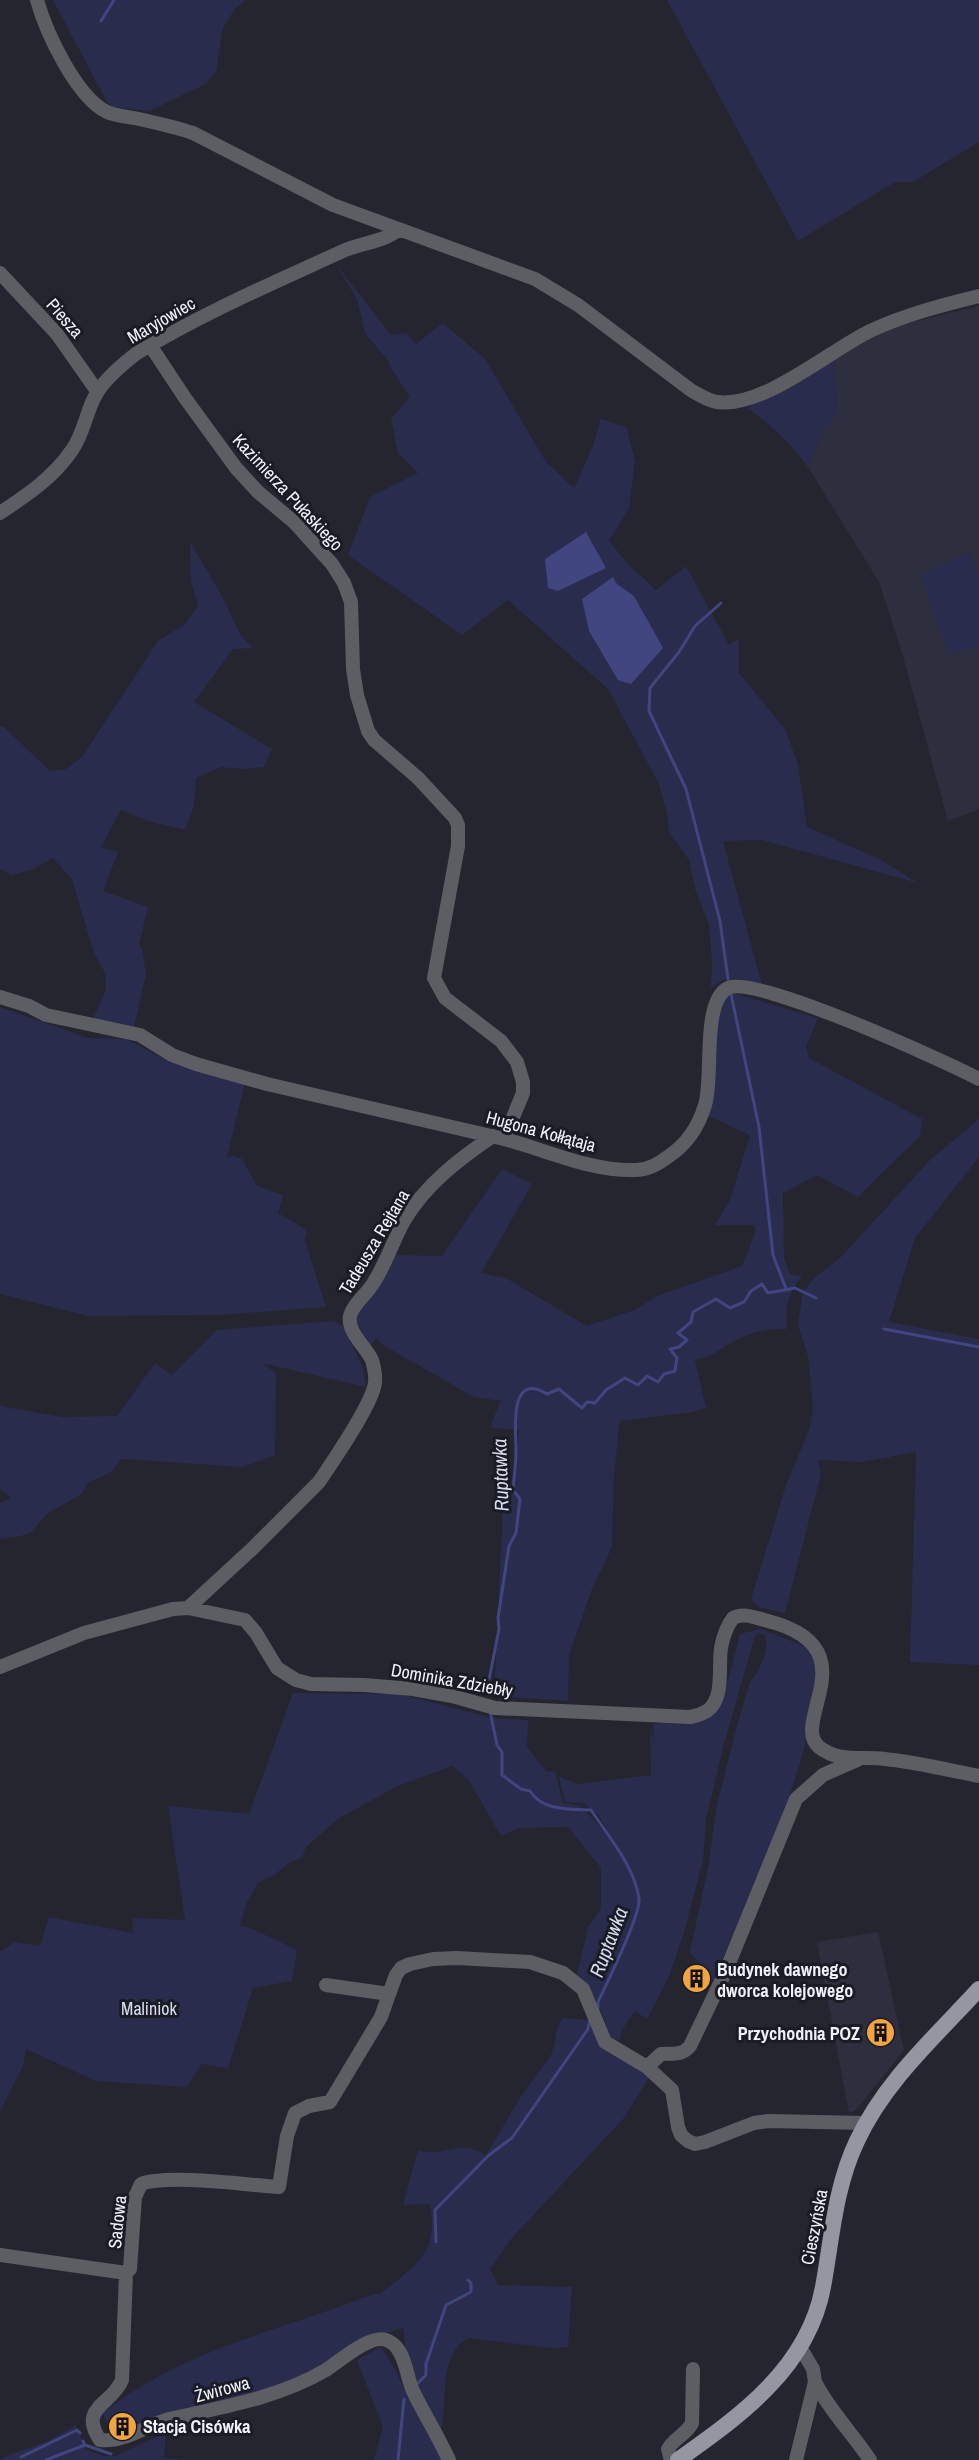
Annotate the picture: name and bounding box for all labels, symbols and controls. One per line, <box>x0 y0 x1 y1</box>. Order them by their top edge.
street label: Maryjowiec <box>122 291 200 349</box>
street label: Piesza <box>41 293 89 343</box>
street label: Kazimierza Pułaskiego <box>227 428 349 556</box>
street label: Hugona Kołłątaja <box>483 1104 599 1158</box>
street label: Tadeusza Rejtana <box>333 1185 415 1299</box>
water label: Ruptawka <box>485 1438 515 1512</box>
street label: Dominika Zdziebły <box>389 1657 515 1703</box>
water label: Ruptawka <box>582 1903 634 1981</box>
place label: Budynek dawnego dworca kolejowego <box>717 1957 853 2003</box>
building icon: Budynek dawnego dworca kolejowego <box>680 1963 712 1995</box>
park label: Maliniok <box>121 1996 178 2021</box>
building icon: Przychodnia POZ <box>865 2017 897 2049</box>
place label: Przychodnia POZ <box>738 2021 860 2046</box>
street label: Cieszyńska <box>794 2187 834 2267</box>
street label: Sadowa <box>102 2194 132 2250</box>
street label: Żwirowa <box>192 2370 252 2408</box>
building icon: Stacja Cisówka <box>106 2410 138 2442</box>
place label: Stacja Cisówka <box>143 2414 251 2439</box>

